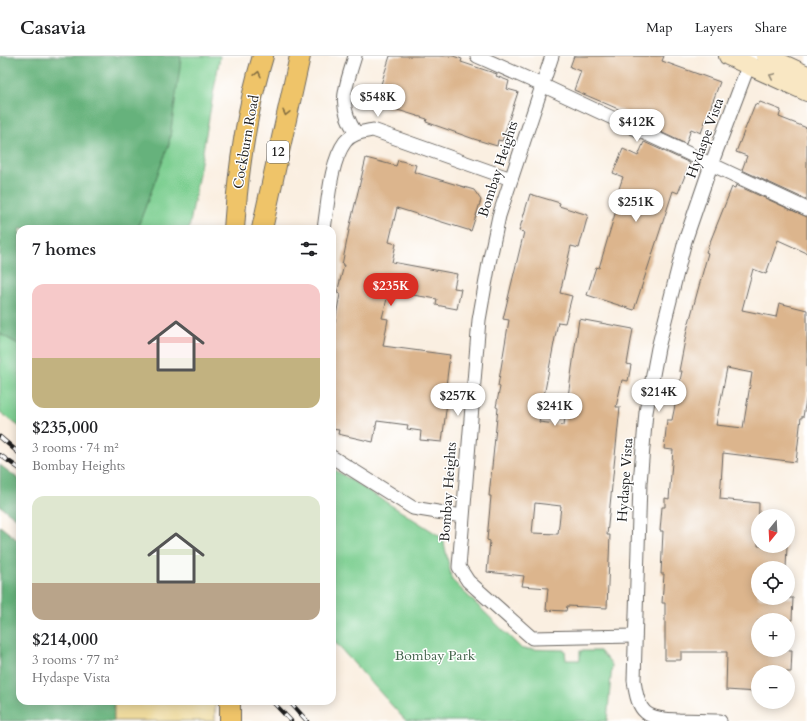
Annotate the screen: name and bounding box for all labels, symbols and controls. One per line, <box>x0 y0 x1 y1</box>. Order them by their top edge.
text: Casavia <box>20 15 86 41</box>
text: Map <box>646 18 673 37</box>
text: Layers <box>695 18 733 37</box>
text: Share <box>755 18 787 37</box>
one-way arrow <box>253 70 262 77</box>
one-way arrow <box>768 73 776 81</box>
pin: $548K <box>350 84 406 118</box>
text: $548K <box>359 88 397 106</box>
street label: Cockburn Road <box>228 93 264 190</box>
street label: Hydaspe Vista <box>682 95 728 181</box>
pin: $412K <box>609 109 665 143</box>
one-way arrow <box>283 110 291 116</box>
text: $412K <box>618 113 656 131</box>
street label: Bombay Heights <box>473 118 523 220</box>
road number: 12 <box>267 141 289 163</box>
pin: $251K <box>608 189 664 223</box>
text: $251K <box>617 193 655 211</box>
text: 7 homes <box>32 238 96 261</box>
icon: filters <box>298 238 320 260</box>
pin: $235K <box>363 273 419 307</box>
text: $235K <box>372 277 410 295</box>
icon: home <box>140 310 212 382</box>
pin: $214K <box>631 379 687 413</box>
pin: $257K <box>430 383 486 417</box>
text: $214K <box>640 383 678 401</box>
text: $257K <box>439 387 477 405</box>
pin: $241K <box>527 393 583 427</box>
text: $241K <box>536 397 574 415</box>
text: $235,000 <box>32 416 98 439</box>
street label: Hydaspe Vista <box>613 437 637 523</box>
text: 3 rooms · 74 m² <box>32 439 119 457</box>
street label: Bombay Heights <box>435 441 461 543</box>
text: Bombay Heights <box>32 457 125 475</box>
north arrow <box>751 509 795 553</box>
map controls <box>751 509 795 709</box>
icon: home <box>140 522 212 594</box>
button: locate <box>751 561 795 605</box>
button: + <box>751 613 795 657</box>
text: $214,000 <box>32 628 98 651</box>
park label: Bombay Park <box>395 646 476 665</box>
text: 3 rooms · 77 m² <box>32 651 119 669</box>
button: − <box>751 665 795 709</box>
text: Hydaspe Vista <box>32 669 110 687</box>

